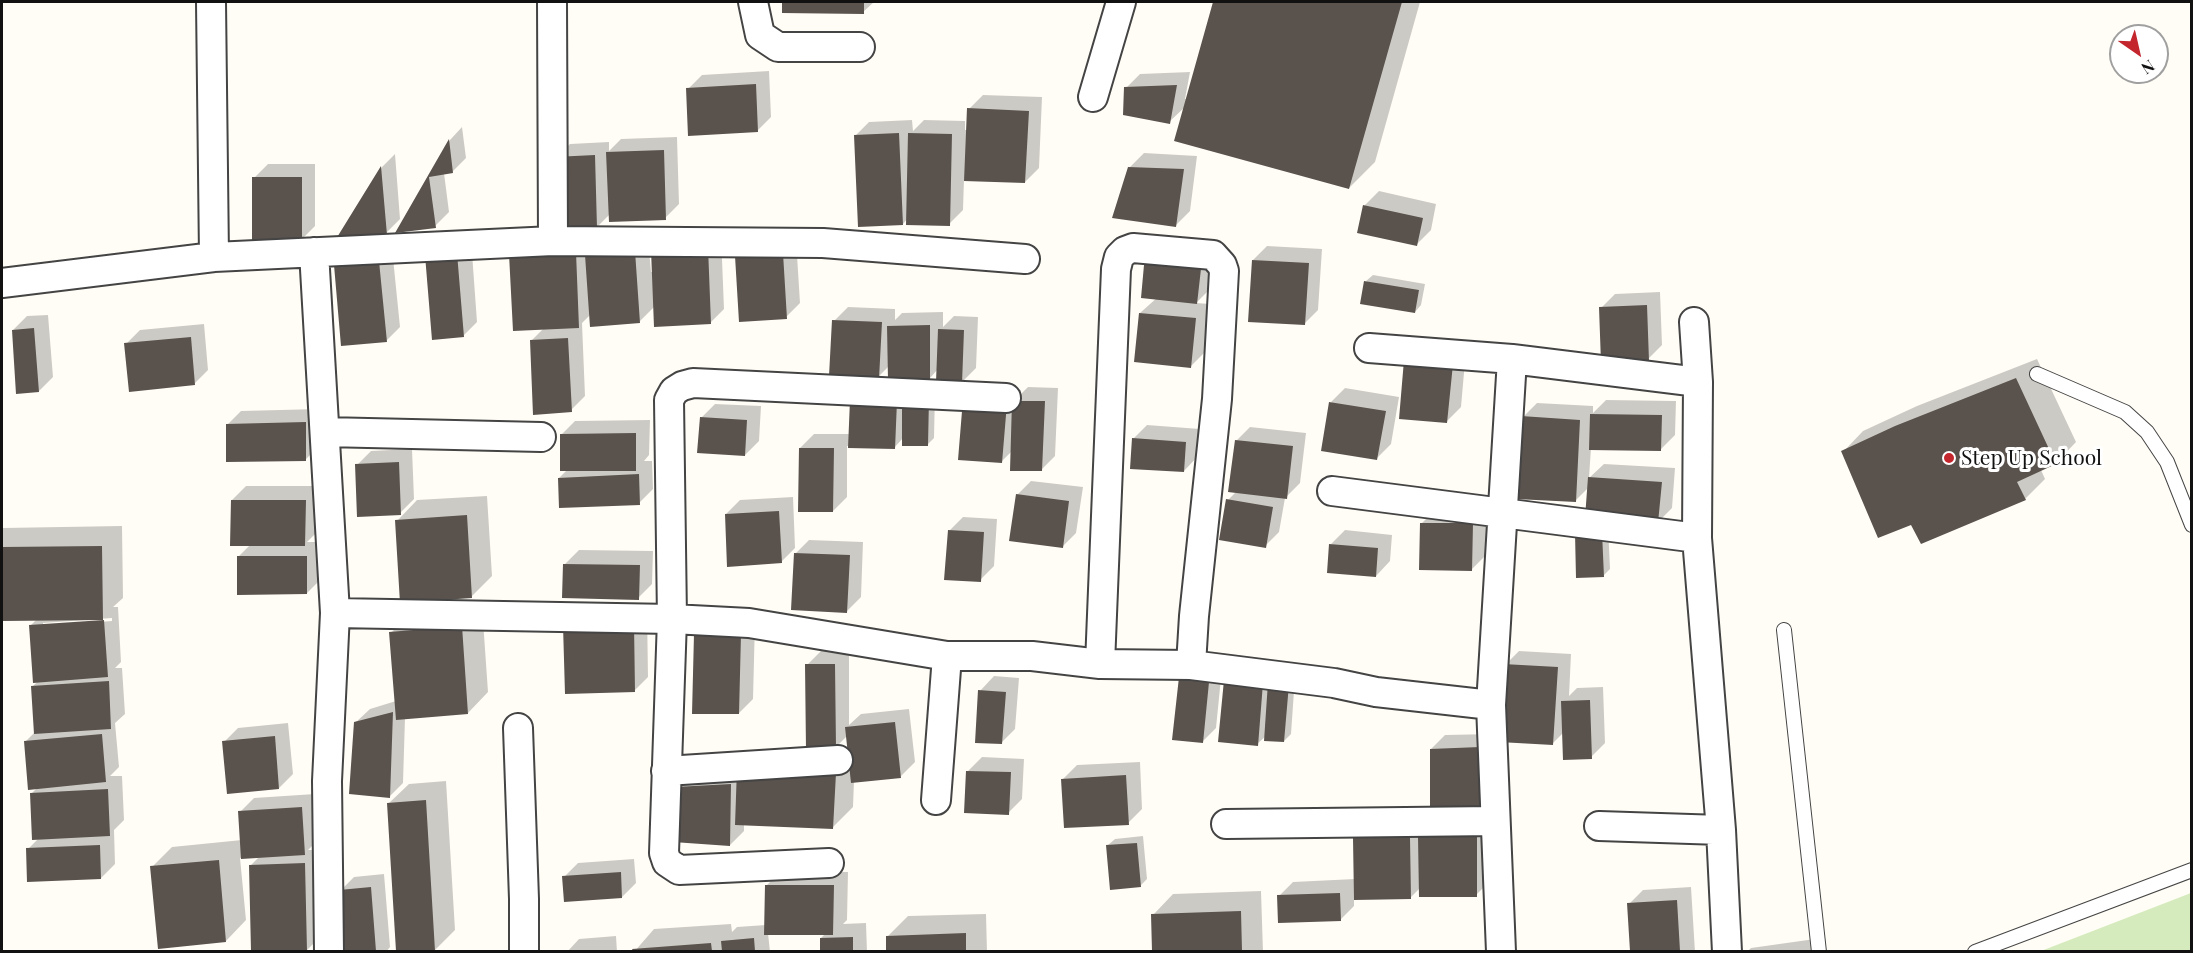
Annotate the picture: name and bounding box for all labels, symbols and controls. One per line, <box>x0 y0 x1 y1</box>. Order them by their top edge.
north arrow <box>2109 24 2169 84</box>
text: N <box>2138 56 2159 80</box>
place label: Step Up School <box>1961 445 2102 471</box>
marker: Step Up School <box>1942 451 1956 465</box>

